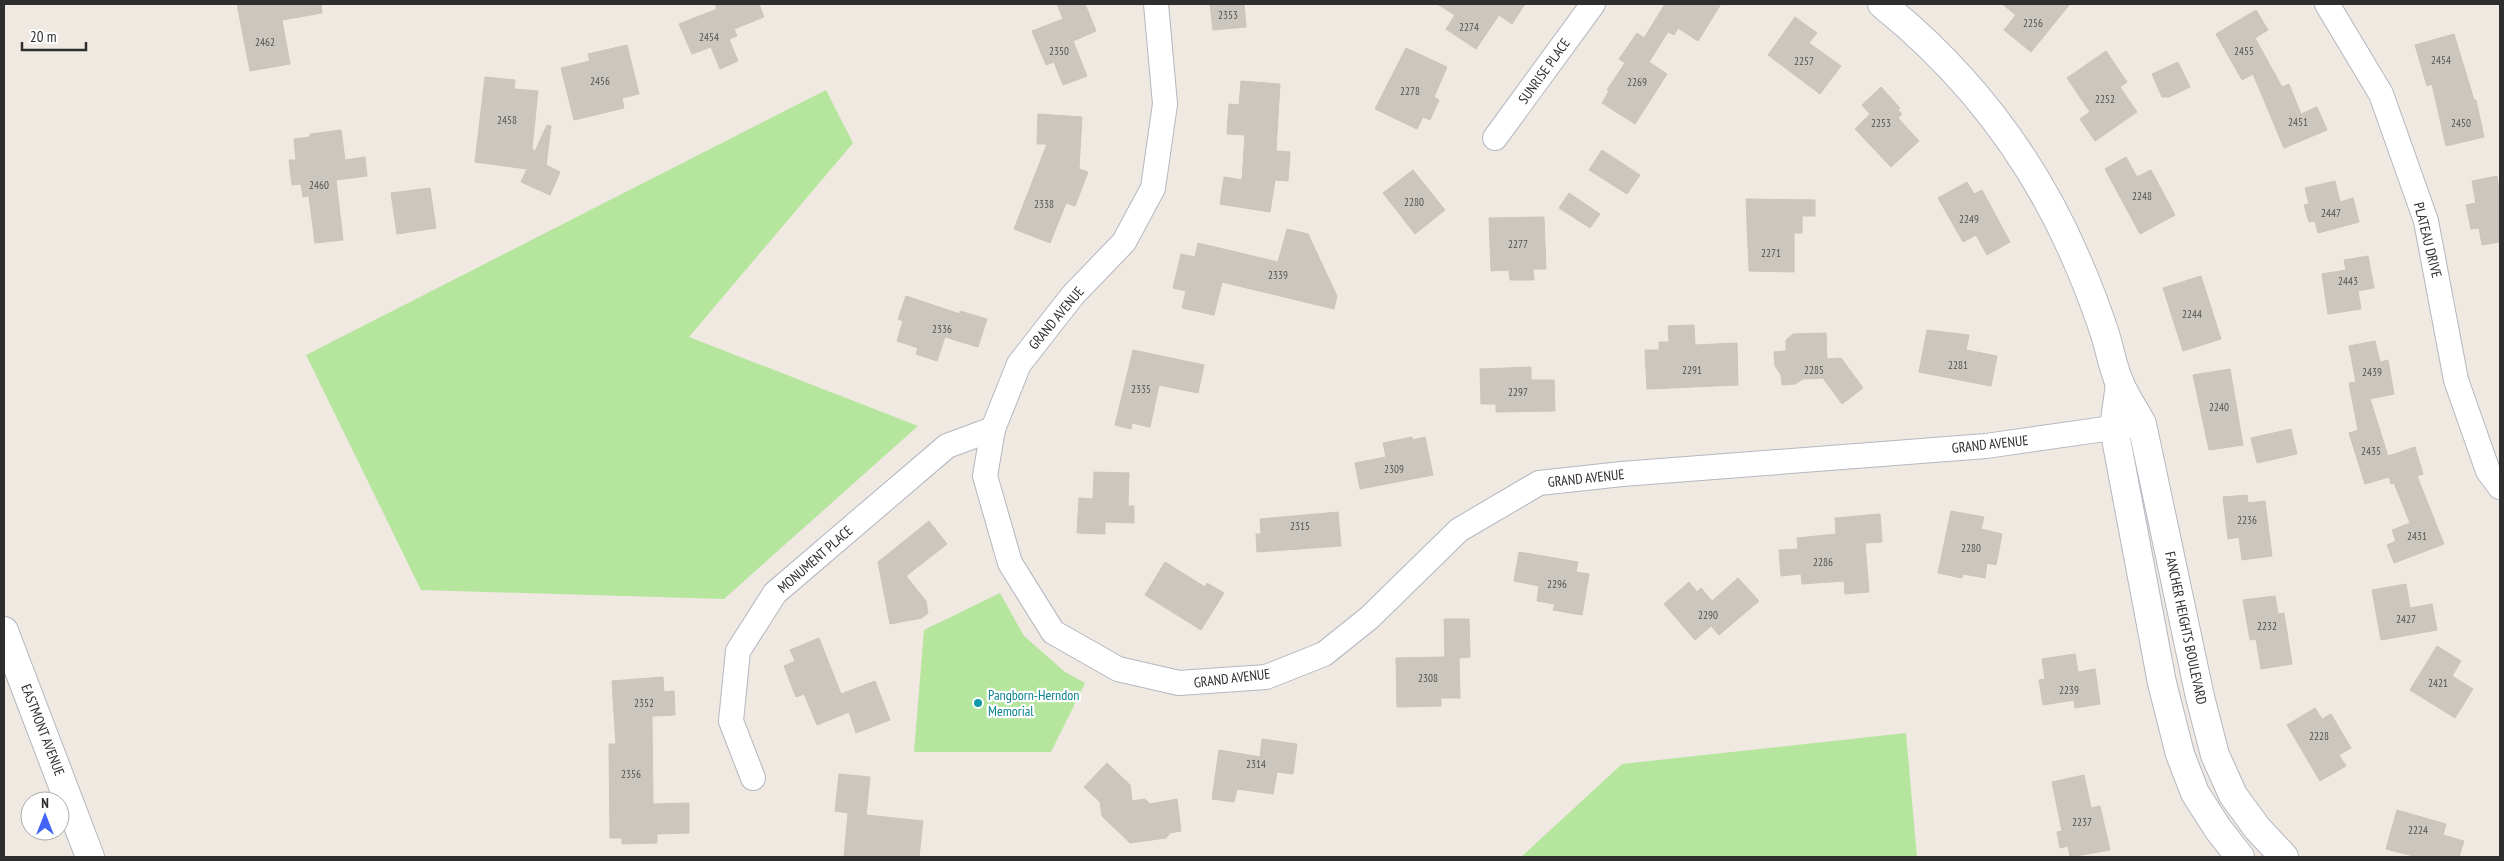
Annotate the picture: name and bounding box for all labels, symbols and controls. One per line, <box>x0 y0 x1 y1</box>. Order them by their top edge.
house number: 2353 <box>1218 8 1238 22</box>
house number: 2256 <box>2023 16 2043 30</box>
scale bar <box>22 20 86 52</box>
house number: 2274 <box>1459 20 1479 34</box>
text: 20 m <box>30 27 56 46</box>
house number: 2454 <box>699 30 719 44</box>
house number: 2462 <box>255 35 275 49</box>
street label: SUNRISE PLACE <box>1514 35 1574 107</box>
house number: 2350 <box>1049 44 1069 58</box>
house number: 2455 <box>2234 44 2254 58</box>
house number: 2454 <box>2431 53 2451 67</box>
house number: 2257 <box>1794 54 1814 68</box>
house number: 2456 <box>590 74 610 88</box>
house number: 2269 <box>1627 75 1647 89</box>
house number: 2278 <box>1400 84 1420 98</box>
house number: 2252 <box>2095 92 2115 106</box>
house number: 2458 <box>497 113 517 127</box>
house number: 2451 <box>2288 115 2308 129</box>
house number: 2253 <box>1871 116 1891 130</box>
house number: 2450 <box>2451 116 2471 130</box>
house number: 2460 <box>309 178 329 192</box>
house number: 2248 <box>2132 189 2152 203</box>
house number: 2280 <box>1404 195 1424 209</box>
house number: 2338 <box>1034 197 1054 211</box>
street label: PLATEAU DRIVE <box>2410 200 2446 280</box>
house number: 2447 <box>2321 206 2341 220</box>
house number: 2249 <box>1959 212 1979 226</box>
house number: 2277 <box>1508 237 1528 251</box>
house number: 2271 <box>1761 246 1781 260</box>
house number: 2339 <box>1268 268 1288 282</box>
house number: 2443 <box>2338 274 2358 288</box>
street label: GRAND AVENUE <box>1024 283 1088 353</box>
house number: 2244 <box>2182 307 2202 321</box>
house number: 2336 <box>932 322 952 336</box>
house number: 2281 <box>1948 358 1968 372</box>
house number: 2291 <box>1682 363 1702 377</box>
house number: 2285 <box>1804 363 1824 377</box>
house number: 2439 <box>2362 365 2382 379</box>
house number: 2335 <box>1131 382 1151 396</box>
house number: 2297 <box>1508 385 1528 399</box>
house number: 2240 <box>2209 400 2229 414</box>
street label: GRAND AVENUE <box>1951 431 2029 457</box>
house number: 2435 <box>2361 444 2381 458</box>
house number: 2309 <box>1384 462 1404 476</box>
street label: GRAND AVENUE <box>1547 465 1625 491</box>
house number: 2236 <box>2237 513 2257 527</box>
house number: 2315 <box>1290 519 1310 533</box>
street label: MONUMENT PLACE <box>774 521 856 597</box>
house number: 2431 <box>2407 529 2427 543</box>
house number: 2280 <box>1961 541 1981 555</box>
street label: FANCHER HEIGHTS BOULEVARD <box>2161 550 2211 706</box>
house number: 2286 <box>1813 555 1833 569</box>
house number: 2296 <box>1547 577 1567 591</box>
house number: 2290 <box>1698 608 1718 622</box>
house number: 2427 <box>2396 612 2416 626</box>
house number: 2232 <box>2257 619 2277 633</box>
street label: GRAND AVENUE <box>1193 664 1271 692</box>
house number: 2308 <box>1418 671 1438 685</box>
house number: 2421 <box>2428 676 2448 690</box>
street label: EASTMONT AVENUE <box>17 682 69 778</box>
house number: 2239 <box>2059 683 2079 697</box>
place label: Pangborn-Herndon Memorial <box>988 686 1079 720</box>
house number: 2352 <box>634 696 654 710</box>
marker: Pangborn-Herndon Memorial <box>972 697 984 709</box>
house number: 2228 <box>2309 729 2329 743</box>
house number: 2314 <box>1246 757 1266 771</box>
house number: 2356 <box>621 767 641 781</box>
north arrow <box>20 791 70 841</box>
text: N <box>41 794 49 812</box>
house number: 2237 <box>2072 815 2092 829</box>
house number: 2224 <box>2408 823 2428 837</box>

